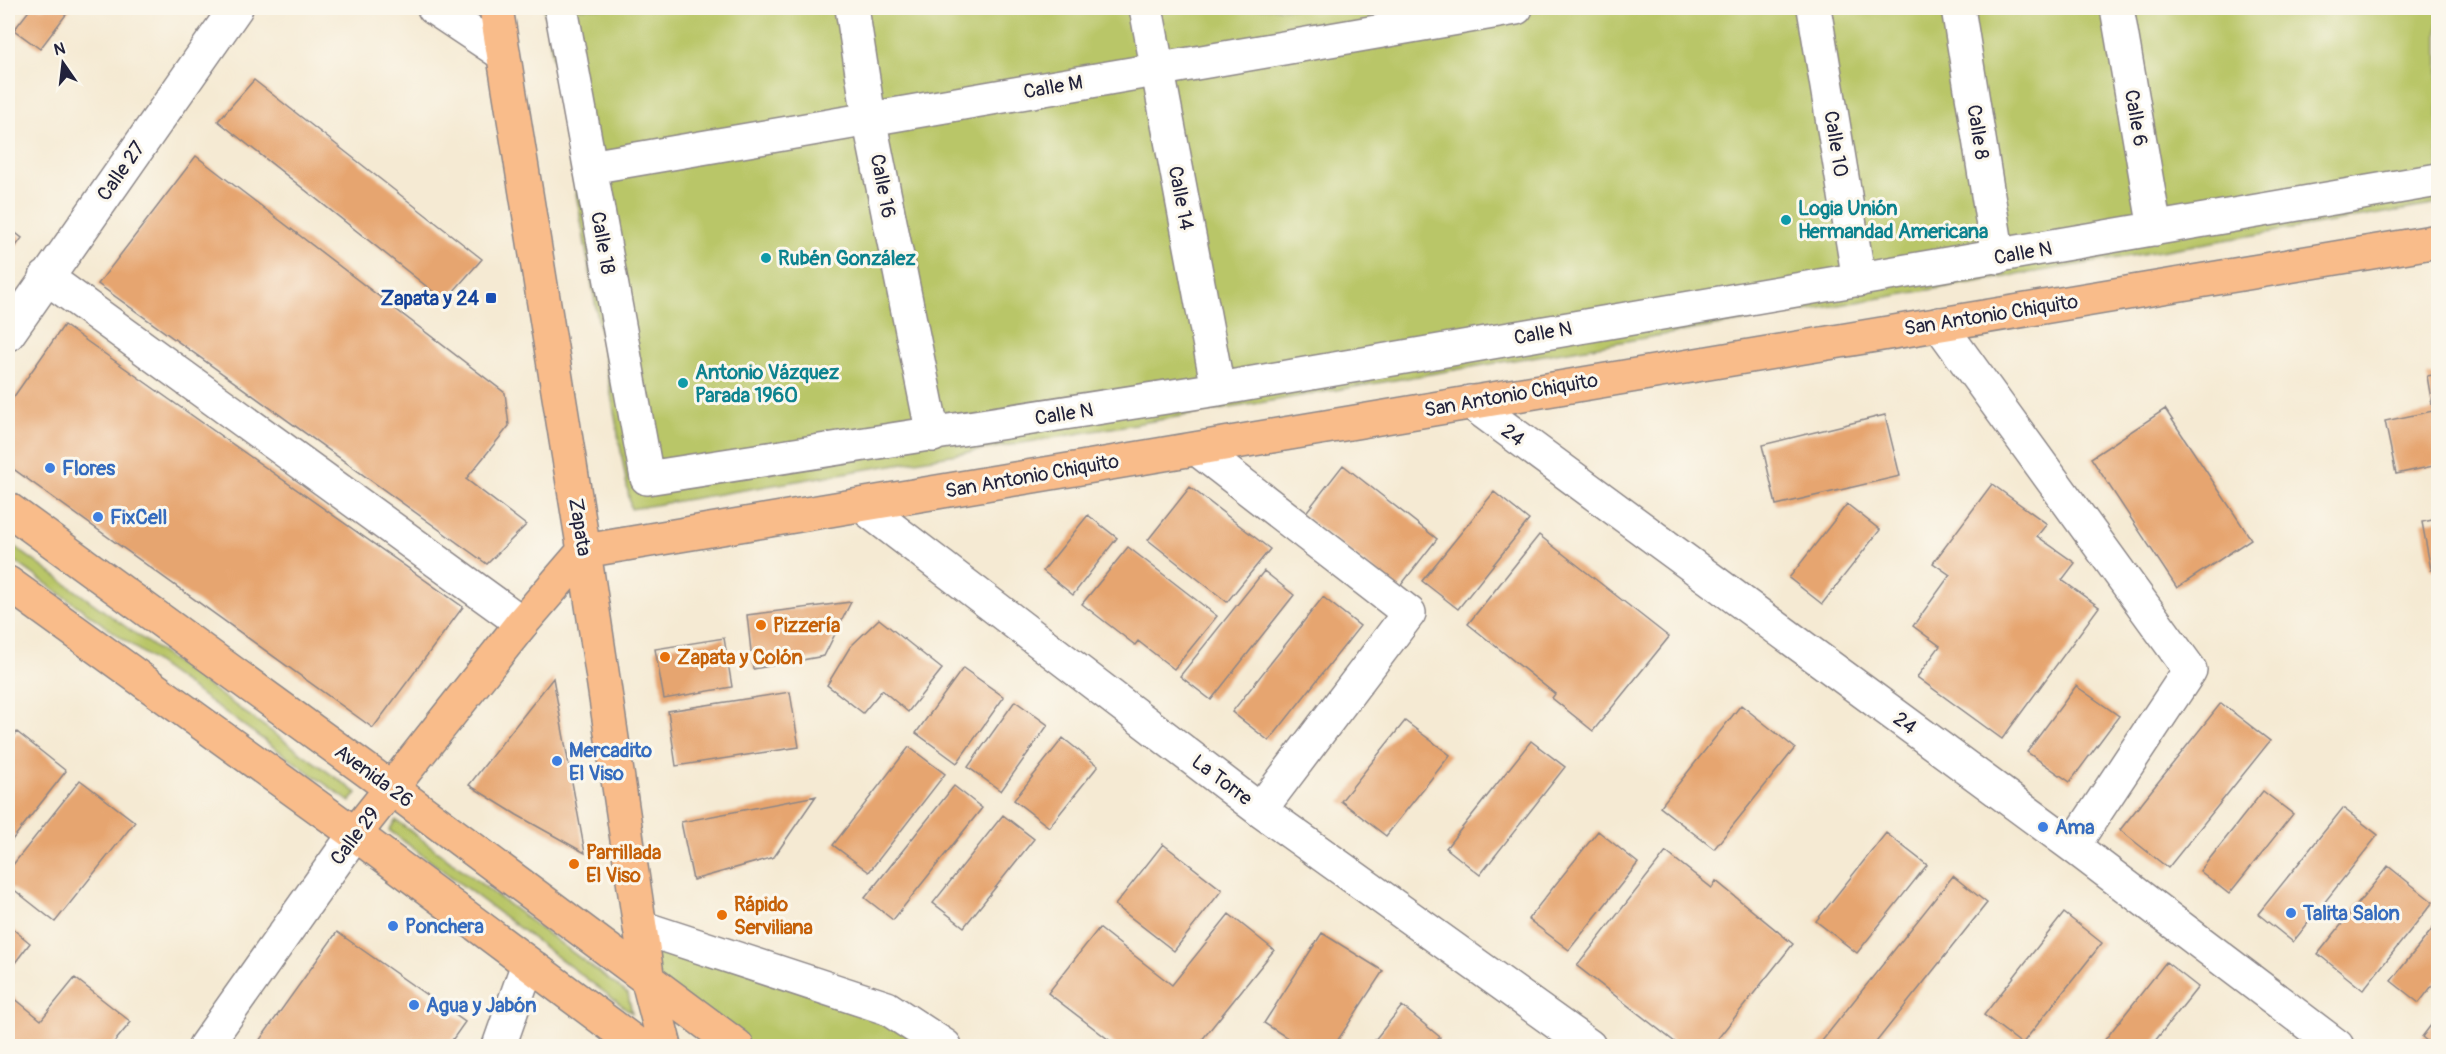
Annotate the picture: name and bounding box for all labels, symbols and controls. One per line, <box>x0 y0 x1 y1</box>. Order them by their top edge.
north arrow <box>33 33 93 93</box>
text: N <box>52 38 67 60</box>
street label: Calle M <box>1021 70 1085 104</box>
street label: Calle 6 <box>2119 88 2153 148</box>
street label: Calle 8 <box>1961 103 1995 161</box>
street label: Calle 10 <box>1818 109 1854 179</box>
street label: Calle 27 <box>92 136 151 206</box>
street label: Calle 16 <box>865 152 901 220</box>
street label: Calle 14 <box>1163 164 1200 233</box>
place label: Logia Unión Hermandad Americana <box>1798 196 1988 244</box>
street label: Calle 18 <box>585 210 621 276</box>
marker: Logia Unión Hermandad Americana <box>1779 213 1793 227</box>
street label: Calle N <box>1992 236 2054 270</box>
place label: Rubén González <box>778 246 916 271</box>
marker: Rubén González <box>759 251 773 265</box>
place label: Zapata y 24 <box>381 286 479 311</box>
street label: San Antonio Chiquito <box>1902 289 2080 341</box>
marker: Zapata y 24 <box>484 291 498 305</box>
street label: Calle N <box>1512 316 1574 350</box>
place label: Antonio Vázquez Parada 1960 <box>695 360 840 408</box>
street label: San Antonio Chiquito <box>1422 367 1600 423</box>
marker: Antonio Vázquez Parada 1960 <box>676 376 690 390</box>
street label: Calle N <box>1033 397 1095 431</box>
street label: 24 <box>1496 418 1530 452</box>
street label: San Antonio Chiquito <box>943 448 1121 504</box>
place label: Flores <box>62 456 115 481</box>
marker: Flores <box>43 461 57 475</box>
street label: Zapata <box>563 496 597 558</box>
place label: FixCell <box>110 505 167 530</box>
marker: FixCell <box>91 510 105 524</box>
place label: Pizzería <box>773 613 840 638</box>
marker: Pizzería <box>754 618 768 632</box>
place label: Zapata y Colón <box>677 645 803 670</box>
marker: Zapata y Colón <box>658 650 672 664</box>
street label: 24 <box>1888 706 1922 740</box>
place label: Mercadito El Viso <box>569 738 652 786</box>
street label: Avenida 26 <box>330 739 418 813</box>
street label: La Torre <box>1187 749 1257 811</box>
marker: Mercadito El Viso <box>550 754 564 768</box>
street label: Calle 29 <box>325 802 385 870</box>
place label: Ama <box>2055 815 2095 840</box>
marker: Ama <box>2036 820 2050 834</box>
place label: Parrillada El Viso <box>586 840 661 888</box>
marker: Parrillada El Viso <box>567 857 581 871</box>
place label: Rápido Serviliana <box>734 892 813 940</box>
place label: Talita Salon <box>2302 901 2400 926</box>
marker: Talita Salon <box>2284 906 2298 920</box>
marker: Rápido Serviliana <box>715 908 729 922</box>
place label: Ponchera <box>405 914 484 939</box>
marker: Ponchera <box>386 919 400 933</box>
place label: Agua y Jabón <box>426 993 537 1018</box>
marker: Agua y Jabón <box>407 998 421 1012</box>

